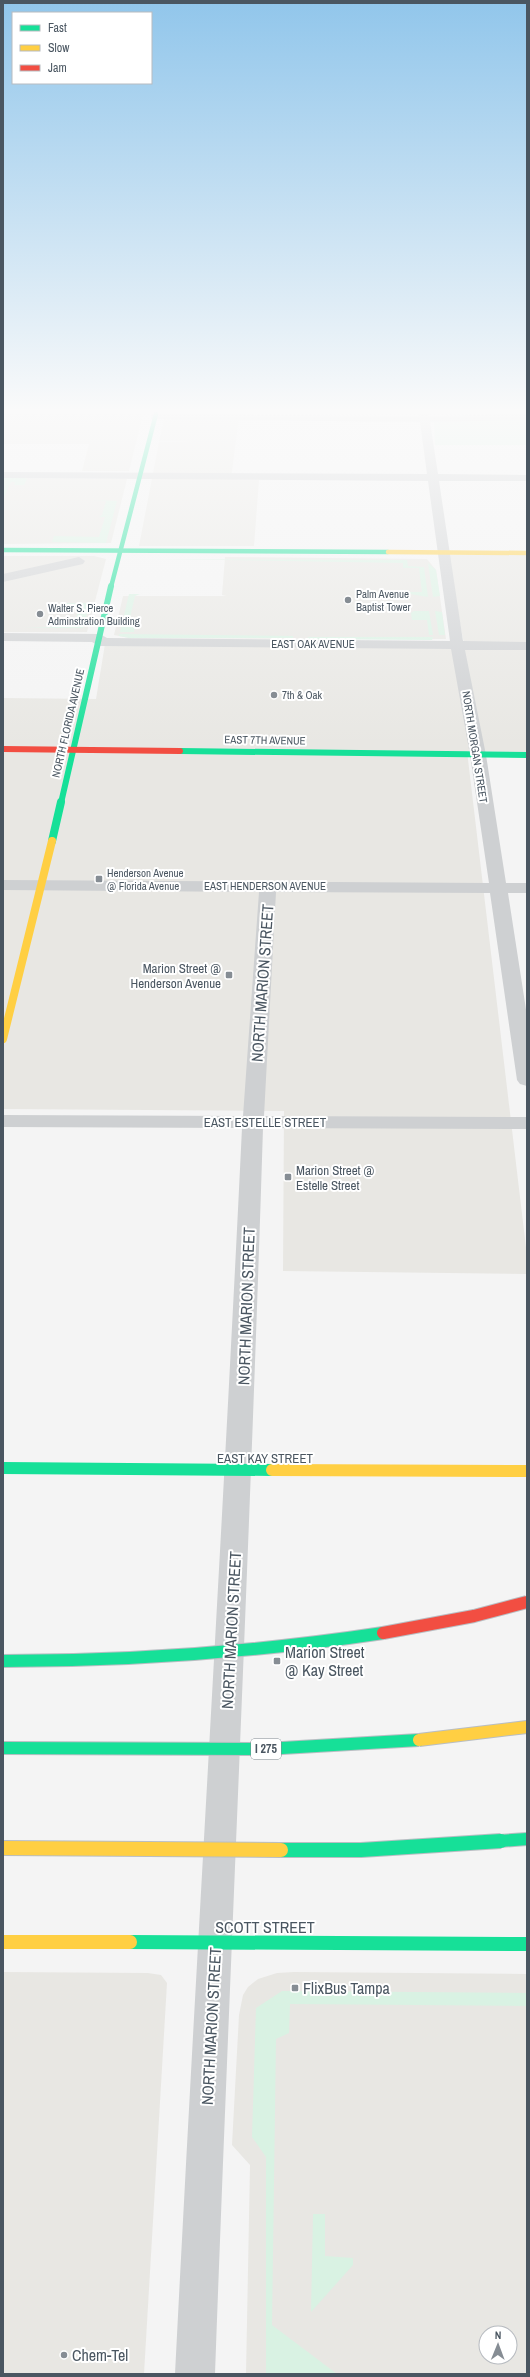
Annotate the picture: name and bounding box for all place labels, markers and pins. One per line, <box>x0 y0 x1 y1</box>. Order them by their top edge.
place label: Palm Avenue Baptist Tower <box>356 587 411 614</box>
marker: Palm Avenue Baptist Tower <box>343 595 353 605</box>
place label: Walter S. Pierce Adminstration Building <box>47 601 140 628</box>
marker: Walter S. Pierce Adminstration Building <box>35 609 45 619</box>
place label: 7th & Oak <box>282 688 323 702</box>
marker: 7th & Oak <box>269 690 279 700</box>
place label: Henderson Avenue @ Florida Avenue <box>107 866 184 893</box>
marker: Henderson Avenue @ Florida Avenue <box>94 874 104 884</box>
place label: Marion Street @ Henderson Avenue <box>131 960 221 992</box>
marker: Marion Street @ Henderson Avenue <box>224 970 234 980</box>
place label: Marion Street @ Estelle Street <box>296 1162 375 1194</box>
marker: Marion Street @ Estelle Street <box>283 1172 293 1182</box>
place label: Marion Street @ Kay Street <box>285 1641 365 1681</box>
marker: Marion Street @ Kay Street <box>272 1656 282 1666</box>
place label: FlixBus Tampa <box>303 1977 391 1999</box>
marker: FlixBus Tampa <box>290 1983 300 1993</box>
place label: Chem-Tel <box>72 2344 128 2366</box>
marker: Chem-Tel <box>59 2350 69 2360</box>

